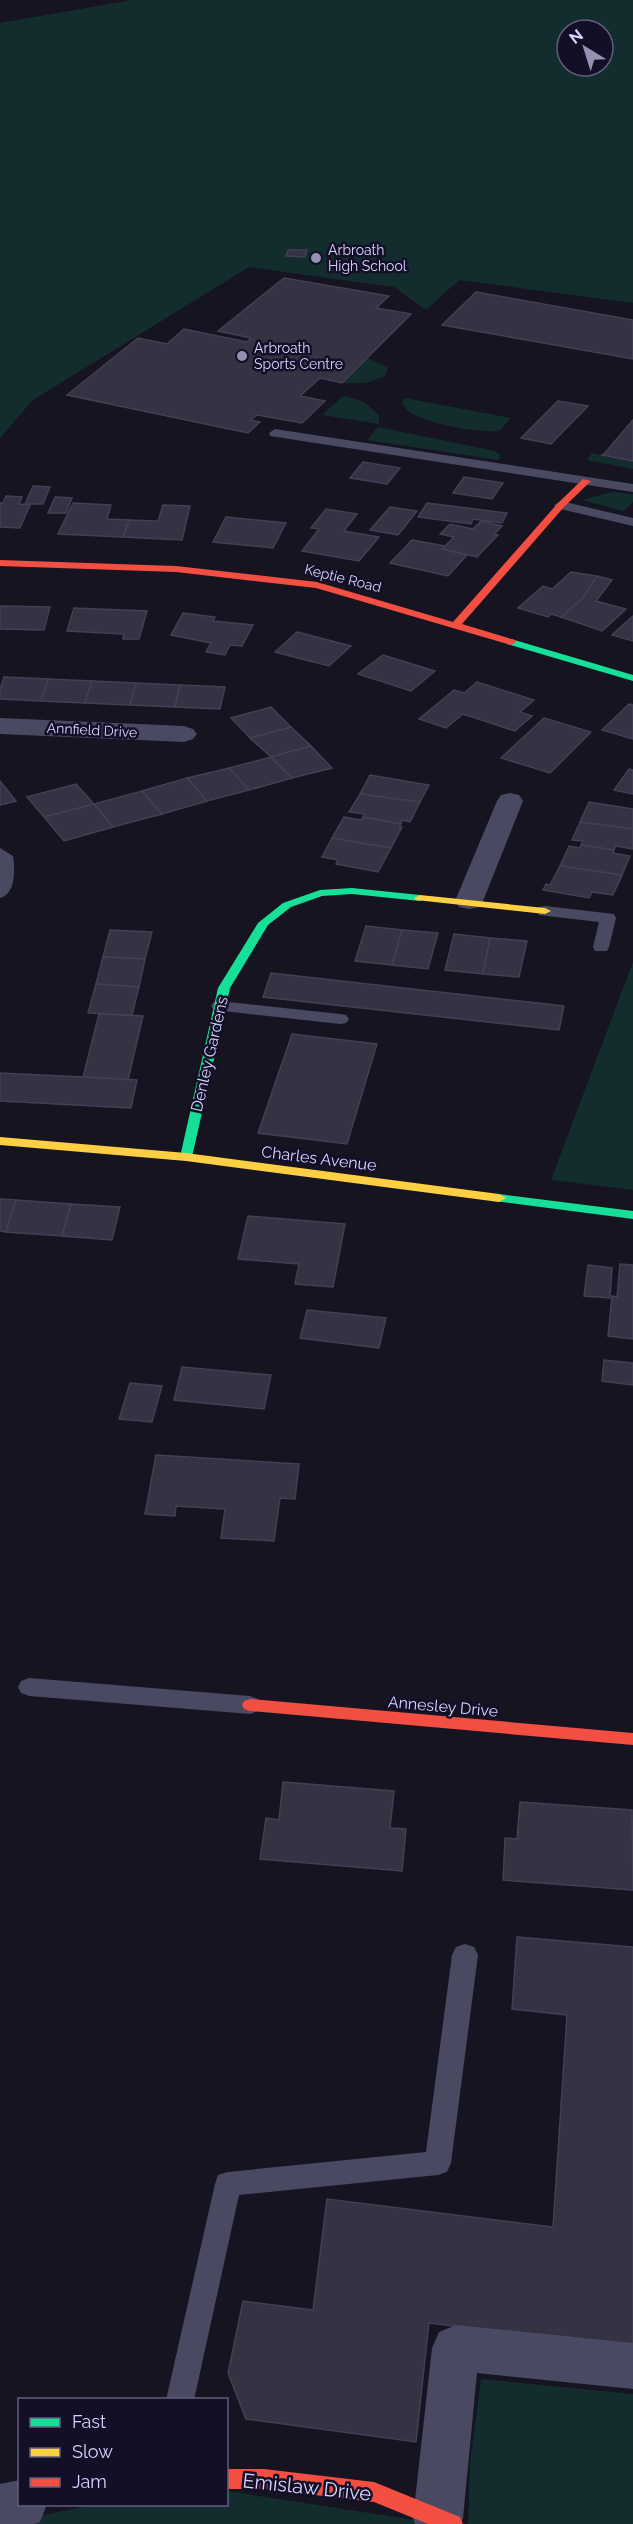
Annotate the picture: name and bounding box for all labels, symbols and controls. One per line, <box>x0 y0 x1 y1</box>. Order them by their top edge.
north arrow <box>555 18 615 78</box>
text: N <box>565 25 587 48</box>
place label: Arbroath High School <box>328 242 407 274</box>
marker: Arbroath High School <box>309 251 323 265</box>
place label: Arbroath Sports Centre <box>254 340 343 372</box>
marker: Arbroath Sports Centre <box>235 349 249 363</box>
street label: Keptie Road <box>303 561 383 595</box>
street label: Annfield Drive <box>46 720 138 740</box>
street label: Denley Gardens <box>187 994 232 1114</box>
street label: Charles Avenue <box>260 1142 378 1175</box>
street label: Annesley Drive <box>387 1692 499 1721</box>
legend <box>18 2398 228 2506</box>
text: Fast <box>72 2411 106 2432</box>
text: Slow <box>72 2441 113 2462</box>
street label: Emislaw Drive <box>242 2468 373 2506</box>
text: Jam <box>72 2471 107 2492</box>

